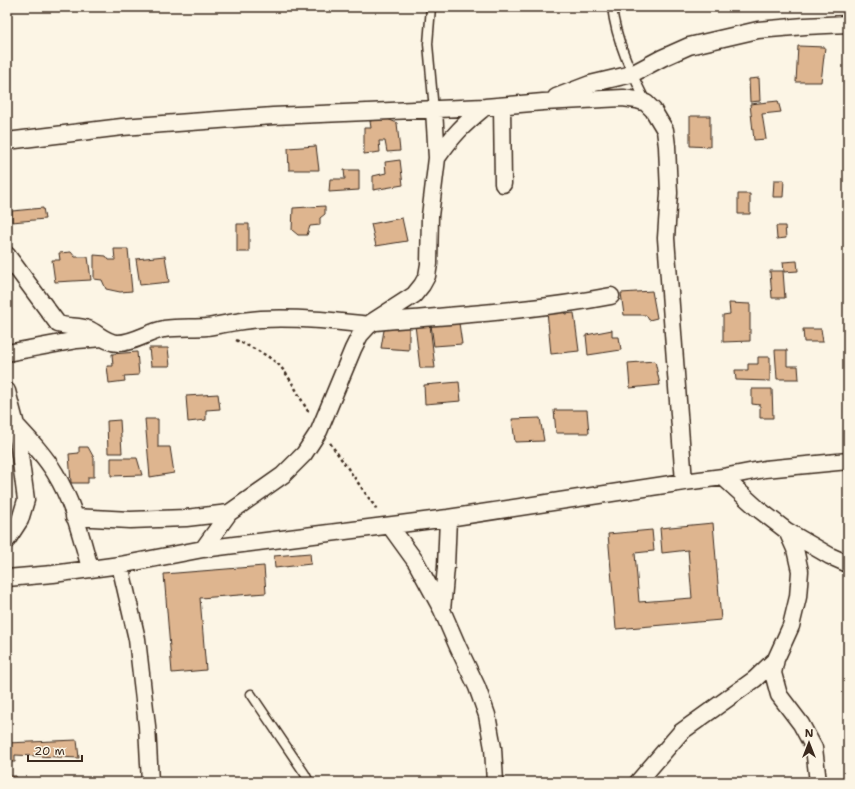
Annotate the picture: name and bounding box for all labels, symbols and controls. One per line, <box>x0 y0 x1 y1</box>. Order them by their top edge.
north arrow <box>789 723 829 763</box>
text: N <box>805 726 814 741</box>
scale bar <box>28 737 82 763</box>
text: 20 m <box>34 743 65 759</box>

